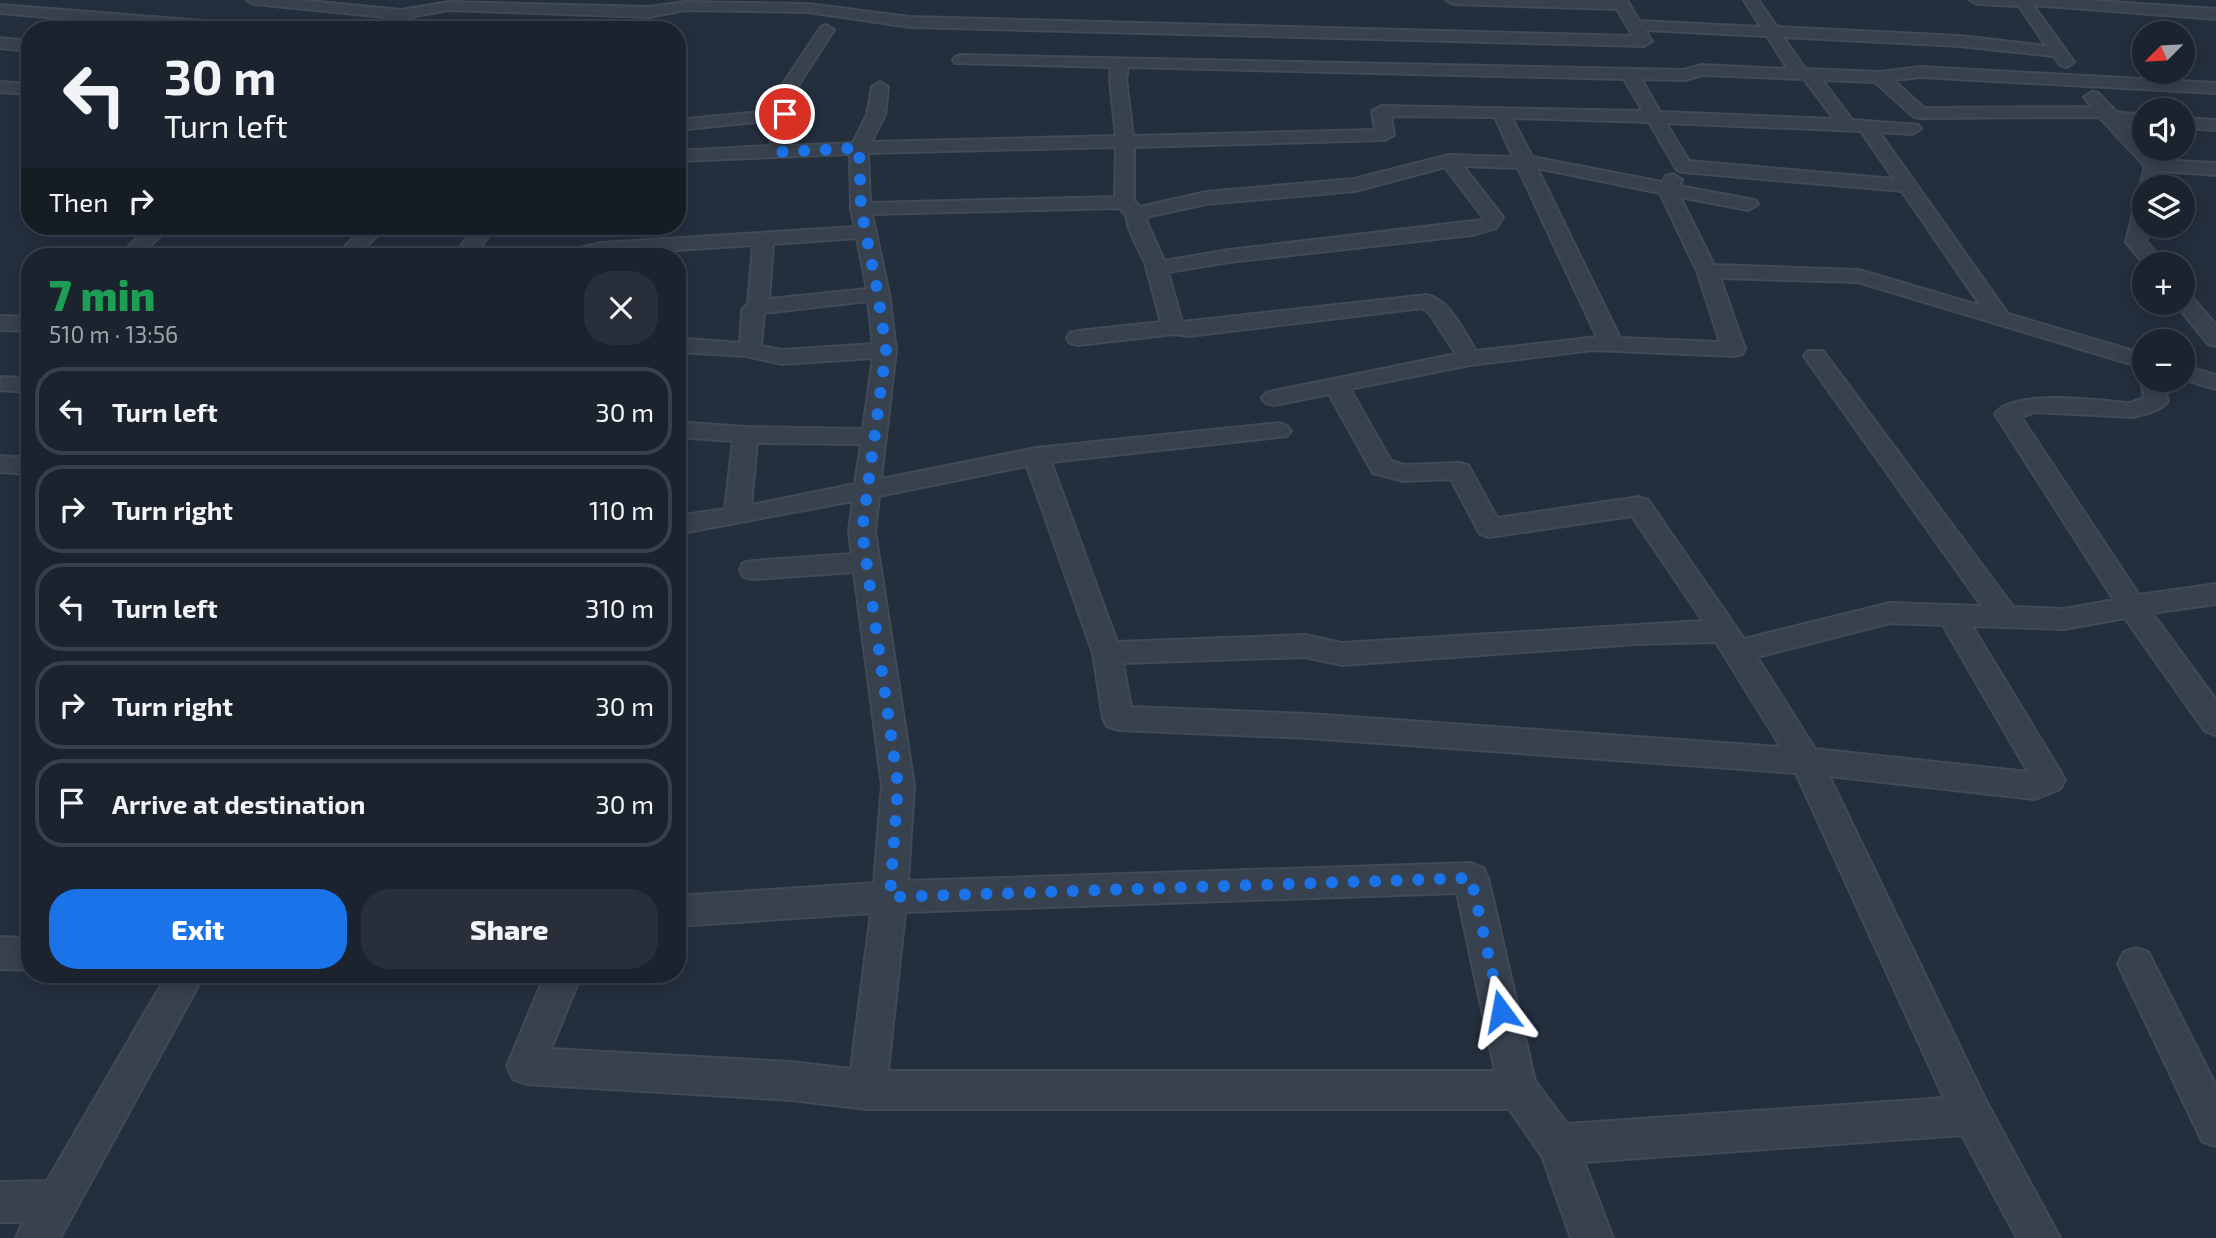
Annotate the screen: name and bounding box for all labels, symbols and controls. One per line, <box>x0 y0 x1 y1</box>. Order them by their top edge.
north arrow <box>2132 21 2194 84</box>
map controls <box>2132 21 2195 392</box>
text: 30 m <box>164 46 276 105</box>
icon: left <box>49 49 140 140</box>
pin <box>755 84 815 144</box>
icon: arrive <box>766 95 804 133</box>
button: sound <box>2132 98 2195 161</box>
text: Turn left <box>164 106 288 144</box>
button: layers <box>2132 175 2195 238</box>
icon: right <box>122 182 160 220</box>
text: Then <box>49 186 108 217</box>
button: + <box>2132 252 2195 315</box>
text: 7 min <box>49 269 155 319</box>
button: close <box>584 271 658 345</box>
text: 510 m · 13:56 <box>49 320 178 348</box>
button: − <box>2132 329 2195 392</box>
icon: left <box>53 392 91 430</box>
text: Turn left <box>112 396 218 427</box>
text: 30 m <box>595 396 654 427</box>
icon: right <box>53 490 91 528</box>
text: Turn right <box>112 494 233 525</box>
text: 110 m <box>589 494 654 525</box>
icon: left <box>53 588 91 626</box>
text: Turn left <box>112 592 218 623</box>
text: 310 m <box>585 592 654 623</box>
icon: right <box>53 686 91 724</box>
text: Turn right <box>112 690 233 721</box>
text: 30 m <box>595 690 654 721</box>
icon: arrive <box>53 784 91 822</box>
text: Arrive at destination <box>112 788 365 819</box>
text: 30 m <box>595 788 654 819</box>
button: Exit <box>49 889 347 969</box>
button: Share <box>361 889 658 969</box>
position arrow <box>1464 974 1538 1048</box>

